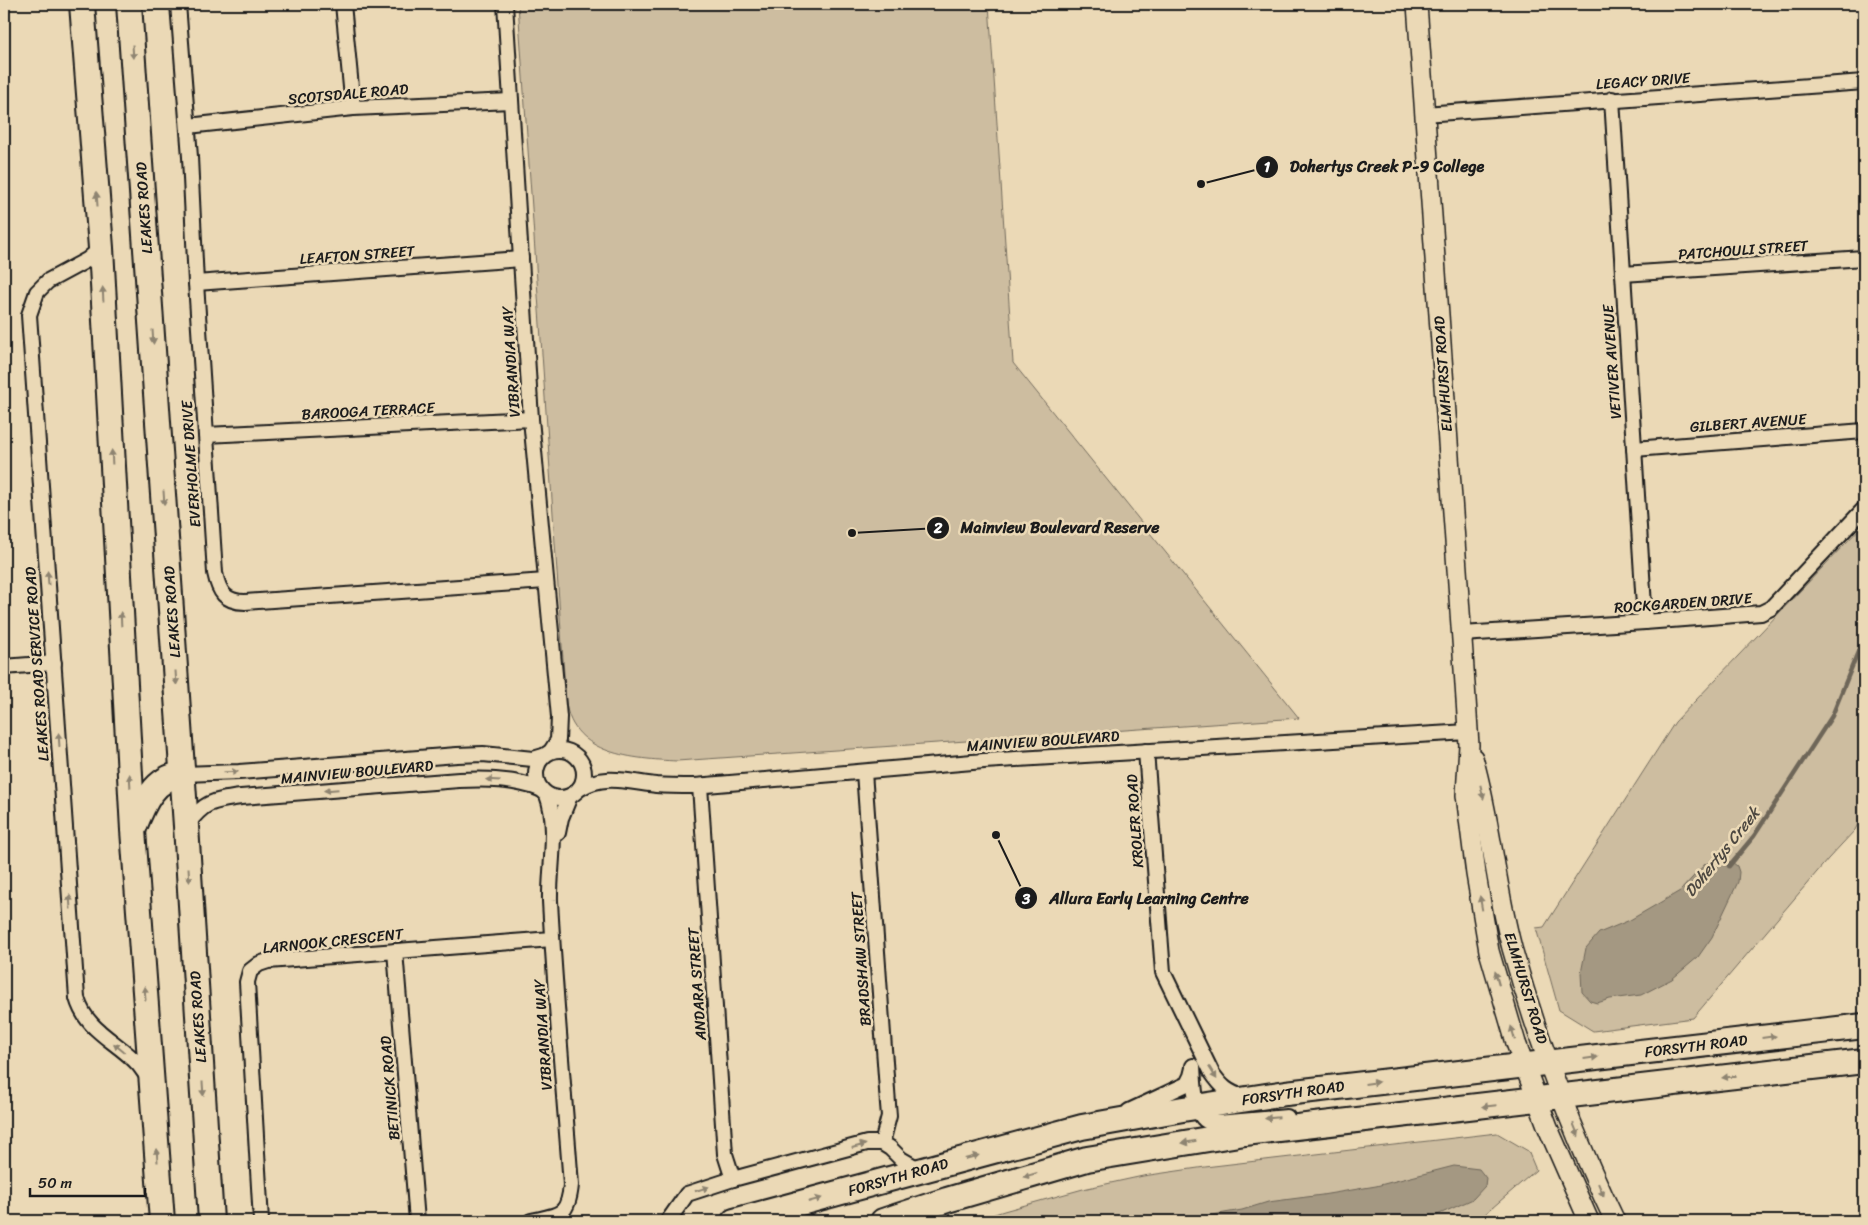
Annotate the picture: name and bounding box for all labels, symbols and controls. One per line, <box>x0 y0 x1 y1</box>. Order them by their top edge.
one-way arrow <box>129 45 137 61</box>
street label: LEGACY DRIVE <box>1595 65 1693 97</box>
street label: SCOTSDALE ROAD <box>287 76 409 112</box>
callout: Dohertys Creek P-9 College <box>1255 151 1495 182</box>
text: Dohertys Creek P-9 College <box>1290 152 1484 181</box>
text: 1 <box>1264 154 1271 180</box>
street label: LEAKES ROAD <box>128 161 160 255</box>
one-way arrow <box>93 191 101 207</box>
street label: PATCHOULI STREET <box>1677 232 1810 268</box>
street label: LEAFTON STREET <box>299 238 416 272</box>
one-way arrow <box>99 286 107 302</box>
street label: VETIVER AVENUE <box>1595 302 1629 420</box>
street label: VIBRANDIA WAY <box>494 304 528 418</box>
street label: ELMHURST ROAD <box>1426 315 1460 433</box>
one-way arrow <box>149 329 157 345</box>
street label: BAROOGA TERRACE <box>301 394 437 427</box>
street label: EVERHOLME DRIVE <box>173 398 208 528</box>
street label: GILBERT AVENUE <box>1689 406 1809 440</box>
one-way arrow <box>108 448 116 464</box>
one-way arrow <box>160 491 168 507</box>
callout: Mainview Boulevard Reserve <box>925 512 1169 543</box>
text: Mainview Boulevard Reserve <box>960 513 1160 542</box>
text: 2 <box>933 515 943 541</box>
street label: LEAKES ROAD <box>156 565 188 659</box>
street label: LEAKES ROAD SERVICE ROAD <box>17 566 57 762</box>
one-way arrow <box>43 570 51 586</box>
street label: ROCKGARDEN DRIVE <box>1613 585 1754 621</box>
one-way arrow <box>117 611 125 627</box>
one-way arrow <box>172 670 180 686</box>
street label: MAINVIEW BOULEVARD <box>966 723 1120 759</box>
one-way arrow <box>55 732 63 748</box>
street label: MAINVIEW BOULEVARD <box>280 752 434 792</box>
one-way arrow <box>224 768 240 776</box>
one-way arrow <box>126 773 134 789</box>
street label: KROLER ROAD <box>1119 773 1151 869</box>
one-way arrow <box>485 775 501 783</box>
one-way arrow <box>1478 785 1486 800</box>
one-way arrow <box>323 786 339 794</box>
water label: Dohertys Creek <box>1677 799 1769 903</box>
one-way arrow <box>186 867 194 883</box>
callout: Allura Early Learning Centre <box>1014 883 1259 914</box>
text: Allura Early Learning Centre <box>1048 884 1250 913</box>
text: 3 <box>1021 886 1031 912</box>
street label: BRADSHAW STREET <box>843 889 879 1027</box>
one-way arrow <box>66 894 74 910</box>
one-way arrow <box>1476 895 1484 911</box>
street label: LARNOOK CRESCENT <box>261 921 406 961</box>
street label: ANDARA STREET <box>680 925 714 1042</box>
street label: ELMHURST ROAD <box>1497 929 1555 1047</box>
street label: LEAKES ROAD <box>182 970 214 1064</box>
one-way arrow <box>1493 970 1501 985</box>
street label: VIBRANDIA WAY <box>526 977 560 1091</box>
one-way arrow <box>141 985 149 1001</box>
one-way arrow <box>1509 1026 1517 1041</box>
street label: FORSYTH ROAD <box>1643 1027 1749 1065</box>
one-way arrow <box>1762 1033 1778 1041</box>
street label: BETINICK ROAD <box>372 1035 408 1141</box>
one-way arrow <box>112 1042 125 1053</box>
one-way arrow <box>1583 1054 1599 1062</box>
one-way arrow <box>1208 1067 1217 1080</box>
street label: FORSYTH ROAD <box>1240 1073 1346 1113</box>
one-way arrow <box>1721 1073 1737 1081</box>
one-way arrow <box>1364 1079 1380 1087</box>
one-way arrow <box>199 1082 207 1098</box>
one-way arrow <box>1481 1102 1497 1110</box>
one-way arrow <box>1263 1114 1279 1122</box>
one-way arrow <box>1572 1123 1580 1138</box>
one-way arrow <box>1181 1139 1197 1147</box>
one-way arrow <box>851 1141 866 1149</box>
one-way arrow <box>153 1147 161 1163</box>
street label: FORSYTH ROAD <box>845 1150 951 1204</box>
one-way arrow <box>964 1152 979 1160</box>
scale bar <box>30 1165 145 1197</box>
text: 50 m <box>38 1170 73 1196</box>
one-way arrow <box>1022 1172 1037 1180</box>
one-way arrow <box>1597 1183 1605 1197</box>
one-way arrow <box>695 1185 710 1193</box>
one-way arrow <box>808 1196 823 1204</box>

